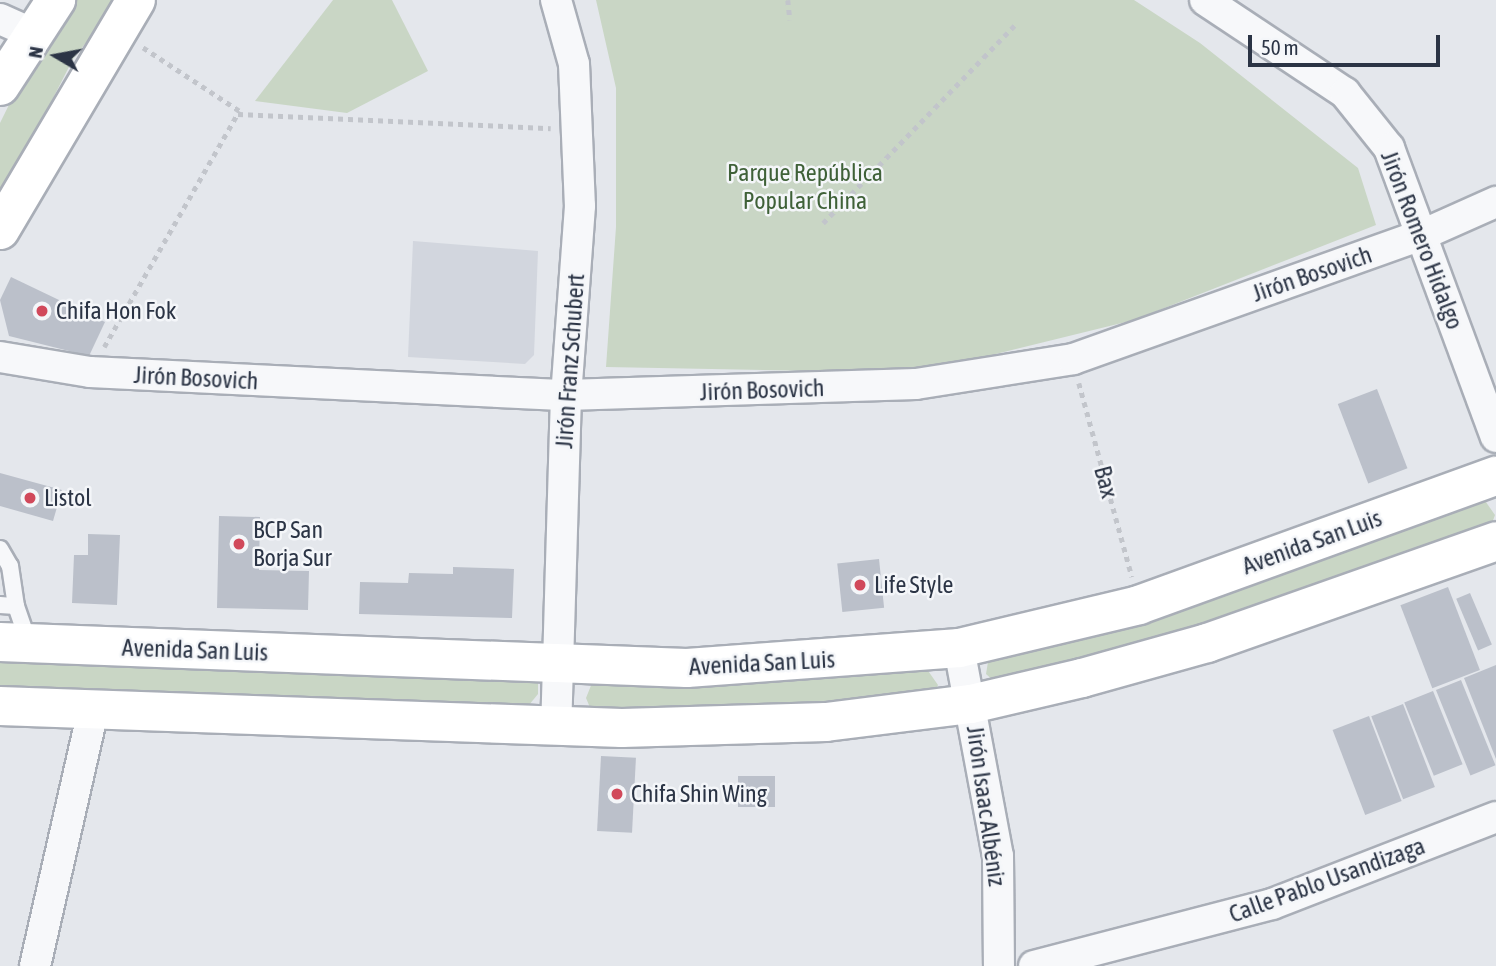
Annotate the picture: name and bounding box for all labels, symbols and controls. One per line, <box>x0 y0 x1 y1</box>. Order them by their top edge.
north arrow <box>21 21 91 91</box>
scale bar <box>1251 21 1444 65</box>
text: 50 m <box>1261 35 1299 59</box>
text: N <box>24 45 47 60</box>
street label: Jirón Romero Hidalgo <box>1375 147 1469 333</box>
park label: Parque República Popular China <box>727 159 883 215</box>
street label: Jirón Bosovich <box>1248 240 1376 308</box>
street label: Jirón Franz Schubert <box>550 273 590 449</box>
place label: Chifa Hon Fok <box>56 297 176 325</box>
marker: Chifa Hon Fok <box>34 303 50 319</box>
street label: Jirón Bosovich <box>133 360 259 396</box>
street label: Jirón Bosovich <box>699 373 825 407</box>
street label: Bax <box>1088 463 1124 501</box>
place label: Listol <box>44 484 92 512</box>
marker: Listol <box>22 490 38 506</box>
street label: Avenida San Luis <box>1238 503 1386 581</box>
place label: BCP San Borja Sur <box>253 516 331 572</box>
marker: BCP San Borja Sur <box>231 536 247 552</box>
place label: Life Style <box>874 571 954 599</box>
marker: Life Style <box>852 577 868 593</box>
street label: Avenida San Luis <box>121 633 269 667</box>
street label: Avenida San Luis <box>688 645 836 681</box>
street label: Jirón Isaac Albéniz <box>960 724 1012 888</box>
place label: Chifa Shin Wing <box>631 780 767 808</box>
marker: Chifa Shin Wing <box>609 786 625 802</box>
street label: Calle Pablo Usandizaga <box>1225 831 1429 929</box>

